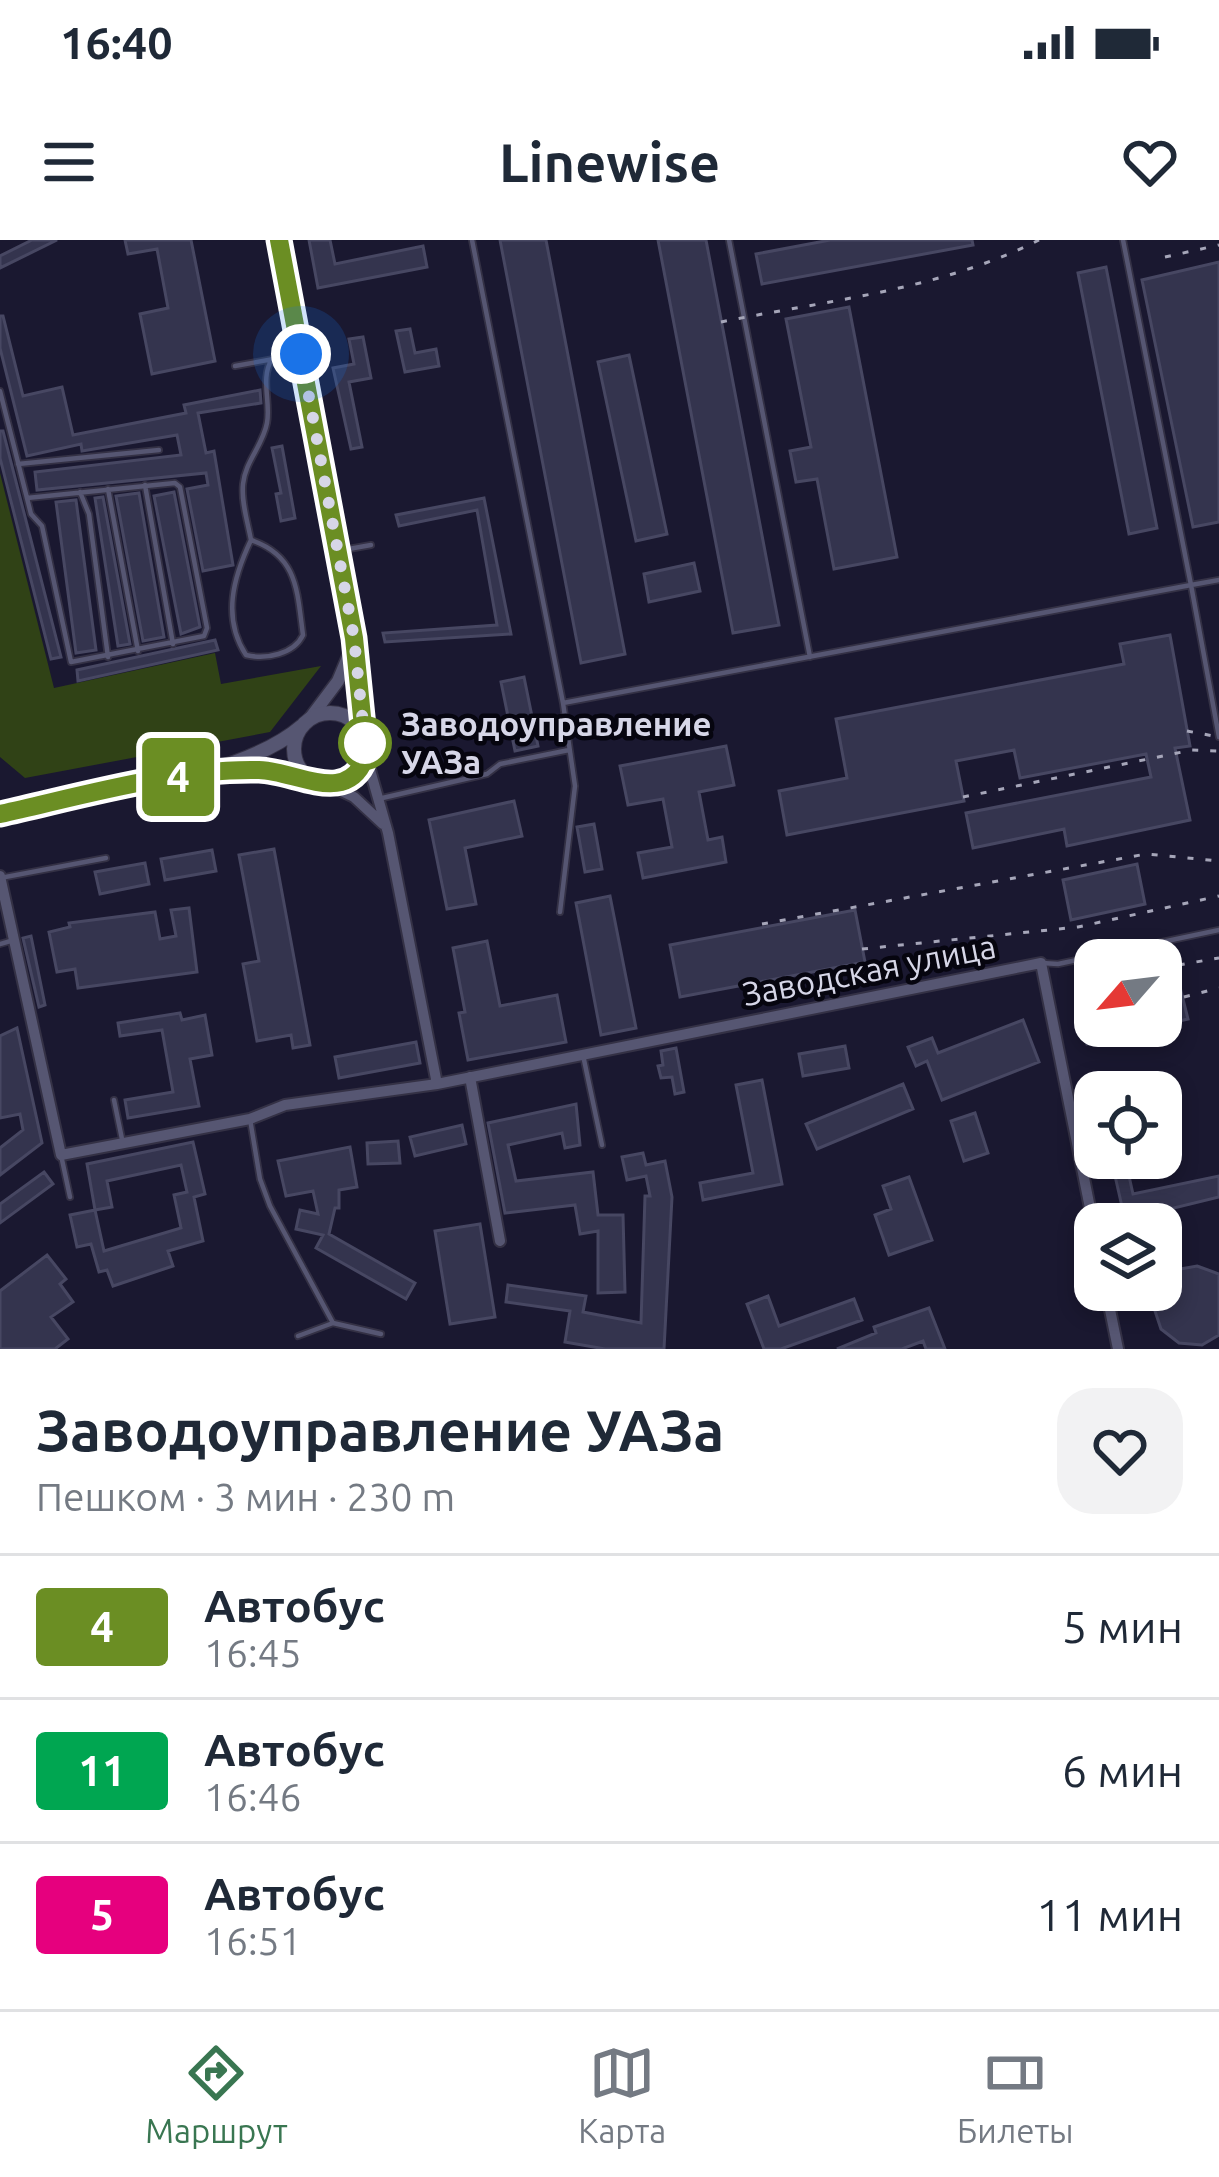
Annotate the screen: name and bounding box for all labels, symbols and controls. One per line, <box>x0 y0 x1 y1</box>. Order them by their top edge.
text: 16:40 <box>60 17 173 68</box>
icon: menu <box>36 129 102 195</box>
icon: heart <box>1117 129 1183 195</box>
text: Linewise <box>499 132 720 192</box>
your location <box>271 324 331 384</box>
place label: Заводоуправление УАЗа <box>401 705 711 780</box>
marker: Заводоуправление УАЗа <box>340 718 390 768</box>
line badge: 4 <box>139 738 217 816</box>
text: 4 <box>166 753 190 800</box>
street label: Заводская улица <box>739 927 999 1012</box>
north arrow <box>1074 939 1182 1047</box>
map controls <box>1074 939 1182 1311</box>
button: locate <box>1074 1071 1182 1179</box>
button: layers <box>1074 1203 1182 1311</box>
button: heart <box>1057 1388 1183 1514</box>
text: Заводоуправление УАЗа <box>36 1398 724 1462</box>
text: Пешком · 3 мин · 230 m <box>36 1475 455 1518</box>
text: Автобус <box>204 1580 385 1631</box>
text: 5 мин <box>1062 1601 1183 1652</box>
text: 4 <box>90 1603 114 1650</box>
text: 16:45 <box>204 1631 302 1674</box>
text: Автобус <box>204 1724 385 1775</box>
text: 6 мин <box>1062 1745 1183 1796</box>
text: 11 <box>78 1747 126 1794</box>
text: 16:46 <box>204 1775 302 1818</box>
text: Автобус <box>204 1868 385 1919</box>
text: 11 мин <box>1036 1889 1183 1940</box>
text: 5 <box>90 1891 114 1938</box>
text: 16:51 <box>204 1919 302 1962</box>
tab: Маршрут <box>145 2040 288 2149</box>
tab: Карта <box>578 2040 666 2149</box>
tab: Билеты <box>957 2040 1074 2149</box>

